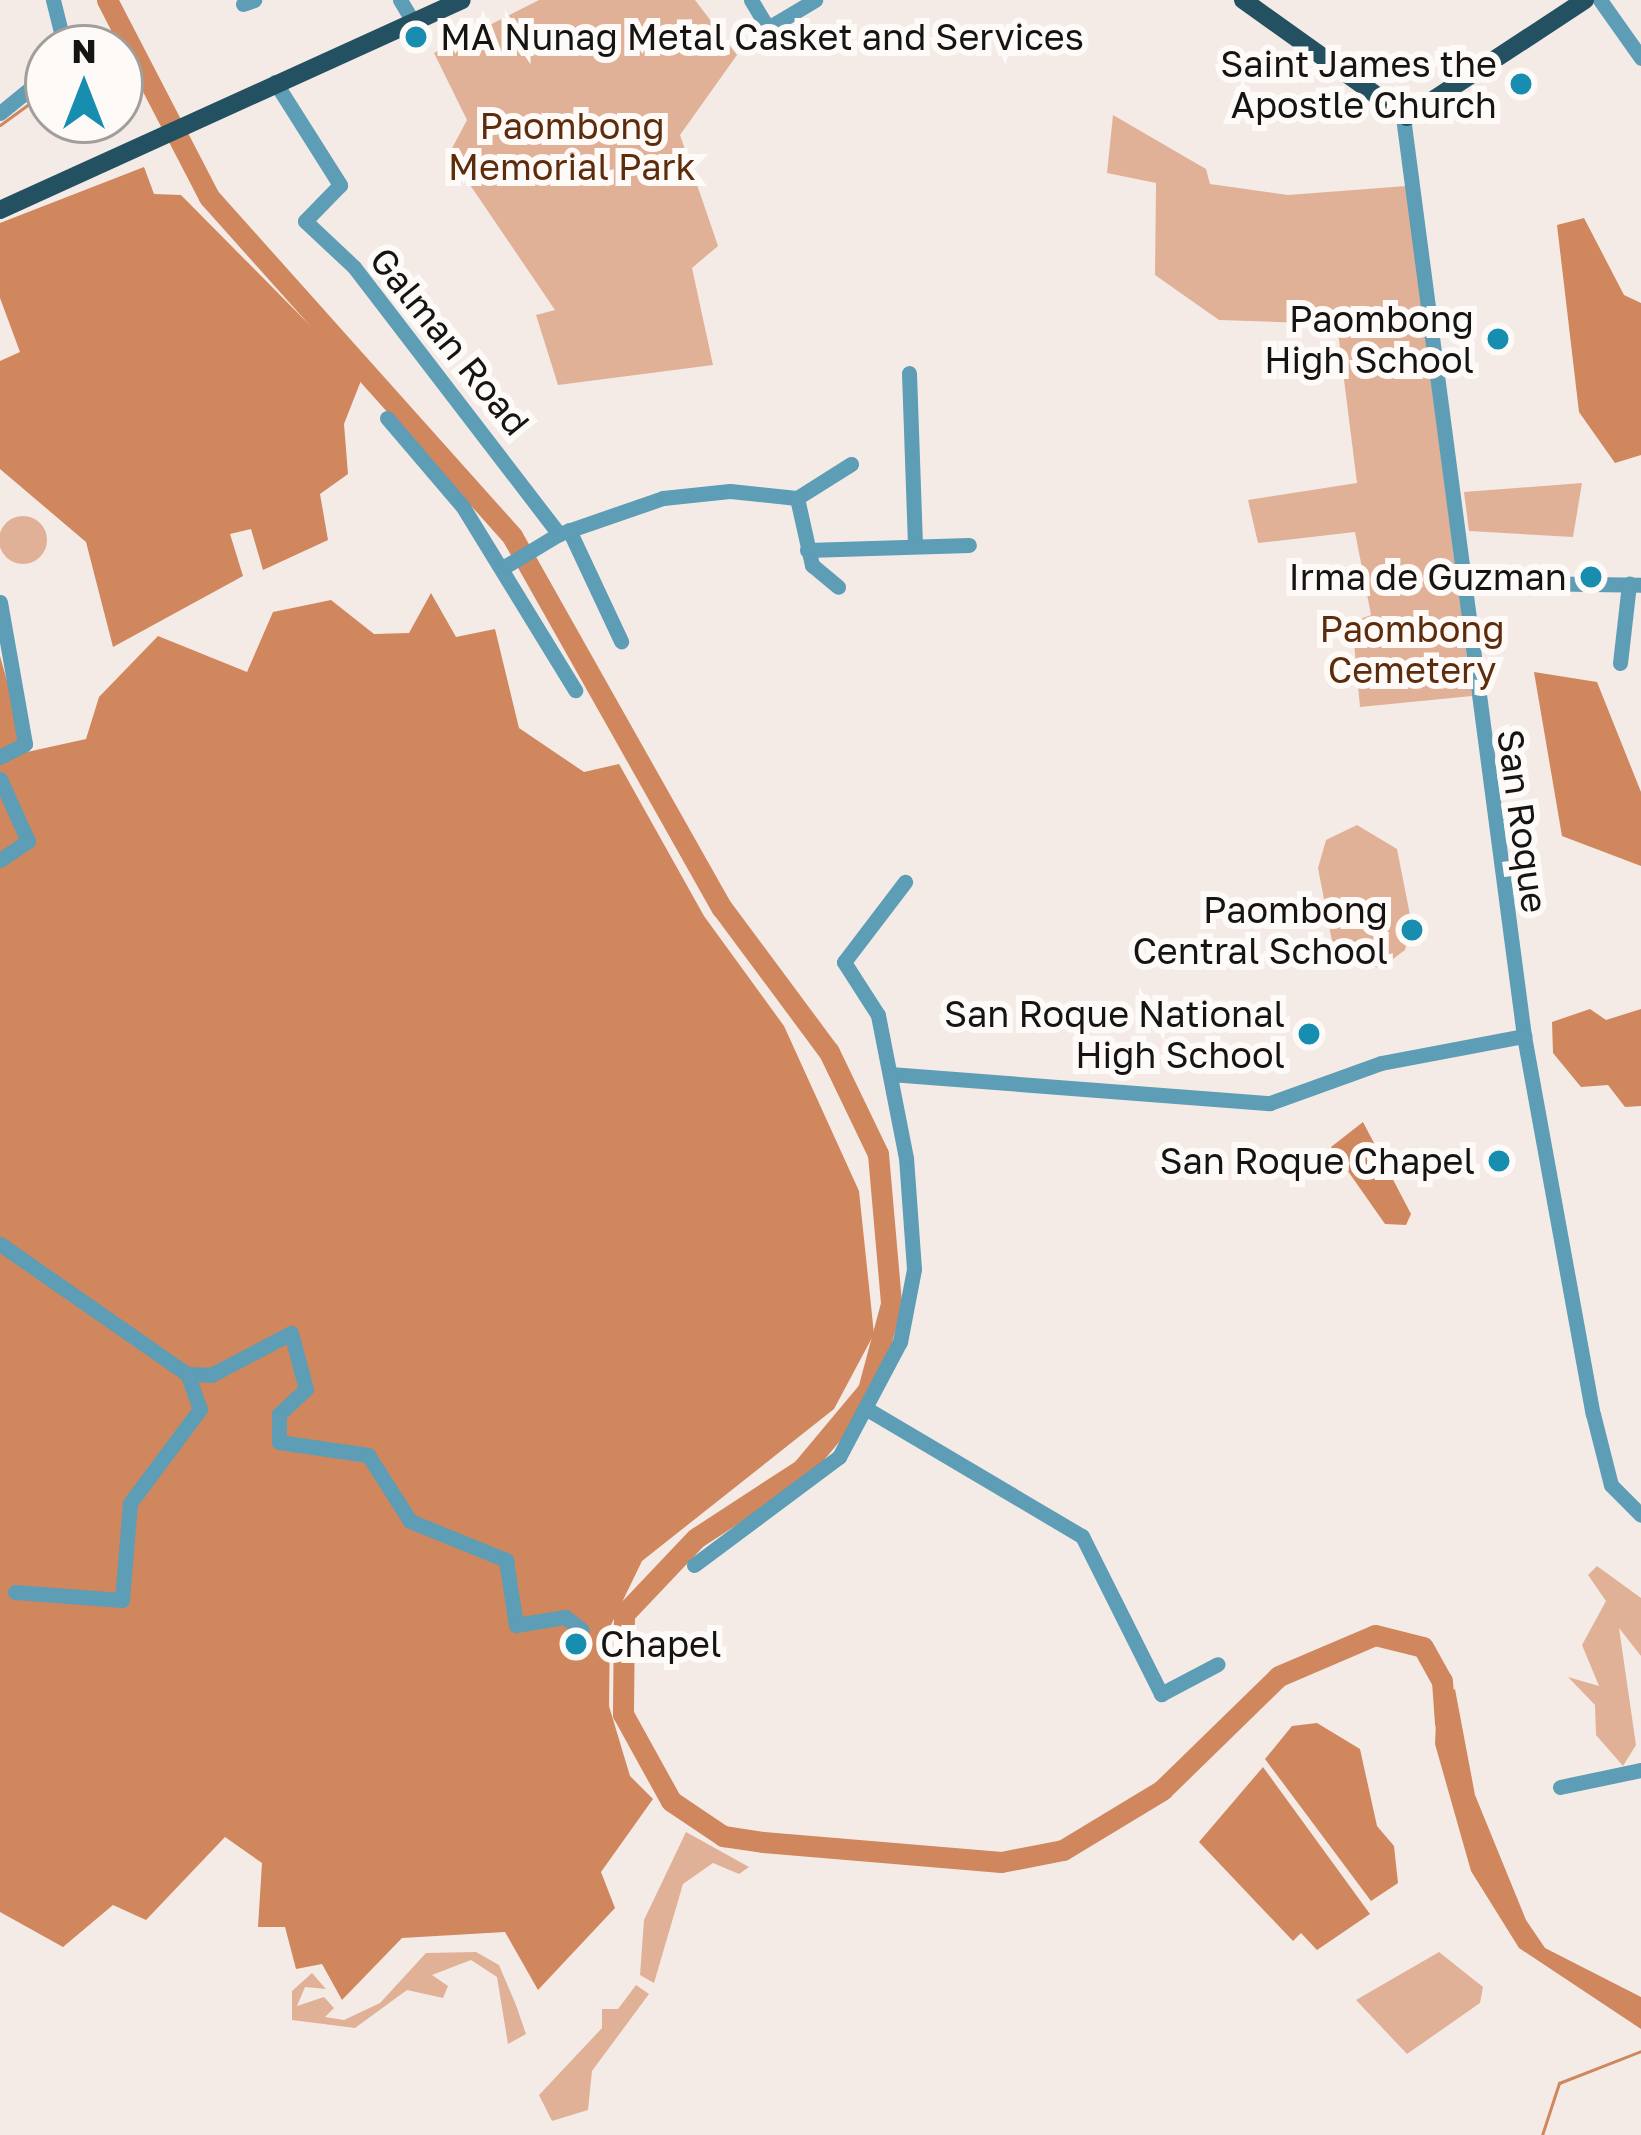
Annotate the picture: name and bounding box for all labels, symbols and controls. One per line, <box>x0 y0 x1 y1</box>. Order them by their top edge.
place label: MA Nunag Metal Casket and Services <box>440 15 1084 59</box>
north arrow <box>24 24 144 144</box>
marker: MA Nunag Metal Casket and Services <box>403 24 429 50</box>
text: N <box>71 31 97 70</box>
place label: Saint James the Apostle Church <box>1220 41 1497 126</box>
marker: Saint James the Apostle Church <box>1508 71 1534 97</box>
park label: Paombong Memorial Park <box>448 103 696 188</box>
street label: Galman Road <box>361 239 539 443</box>
place label: Paombong High School <box>1264 296 1474 381</box>
marker: Paombong High School <box>1485 326 1511 352</box>
place label: Irma de Guzman <box>1289 555 1567 599</box>
marker: Irma de Guzman <box>1578 564 1604 590</box>
park label: Paombong Cemetery <box>1319 606 1505 691</box>
street label: San Roque <box>1489 726 1557 916</box>
place label: Paombong Central School <box>1132 887 1388 972</box>
marker: Paombong Central School <box>1399 917 1425 943</box>
place label: San Roque National High School <box>944 991 1285 1076</box>
marker: San Roque National High School <box>1296 1021 1322 1047</box>
place label: San Roque Chapel <box>1159 1139 1475 1183</box>
marker: San Roque Chapel <box>1486 1148 1512 1174</box>
place label: Chapel <box>600 1622 721 1666</box>
marker: Chapel <box>563 1631 589 1657</box>

